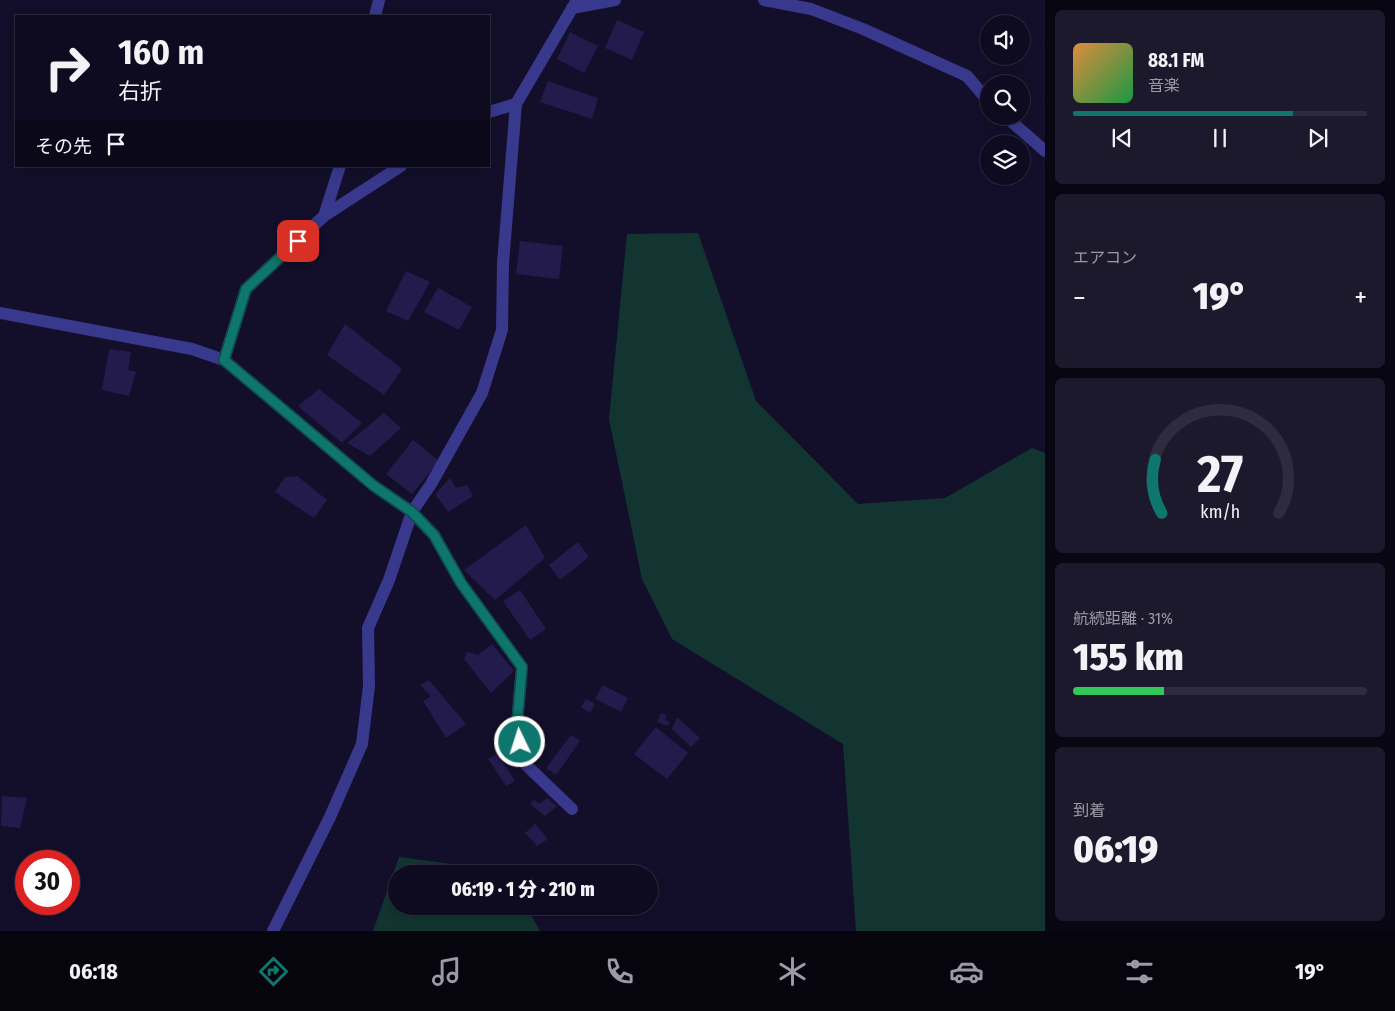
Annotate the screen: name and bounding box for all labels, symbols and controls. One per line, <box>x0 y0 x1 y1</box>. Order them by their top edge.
map controls <box>980 15 1030 185</box>
button: sound <box>980 15 1030 65</box>
text: 160 m <box>118 31 204 73</box>
icon: right <box>35 35 100 100</box>
text: 88.1 FM <box>1148 49 1204 72</box>
button: search <box>980 75 1030 125</box>
text: 音楽 <box>1148 76 1180 95</box>
text: 右折 <box>118 78 162 105</box>
icon: previous <box>1108 124 1136 152</box>
icon: pause <box>1206 124 1234 152</box>
icon: next <box>1304 124 1332 152</box>
icon: arrive <box>102 130 130 158</box>
text: その先 <box>35 135 92 158</box>
button: layers <box>980 135 1030 185</box>
pin <box>277 220 319 262</box>
icon: arrive <box>284 227 312 255</box>
text: エアコン <box>1073 248 1137 267</box>
text: 19° <box>1193 273 1247 319</box>
text: − <box>1073 281 1086 314</box>
text: + <box>1354 281 1367 314</box>
text: 27 <box>1196 443 1243 506</box>
text: km/h <box>1200 501 1240 523</box>
text: 航続距離 · 31% <box>1073 609 1173 628</box>
text: 155 km <box>1073 634 1184 680</box>
position arrow <box>493 715 545 767</box>
text: 到着 <box>1073 801 1105 820</box>
text: 06:19 <box>1073 826 1158 872</box>
speed limit sign: 30 <box>15 850 80 915</box>
text: 06:19 · 1 分 · 210 m <box>451 878 595 901</box>
icon: directions <box>256 954 291 989</box>
icon: music <box>429 954 464 989</box>
icon: phone <box>602 954 637 989</box>
icon: climate <box>775 954 810 989</box>
icon: car <box>949 954 984 989</box>
icon: filters <box>1122 954 1157 989</box>
text: 06:18 <box>69 958 118 985</box>
text: 19° <box>1295 958 1326 985</box>

